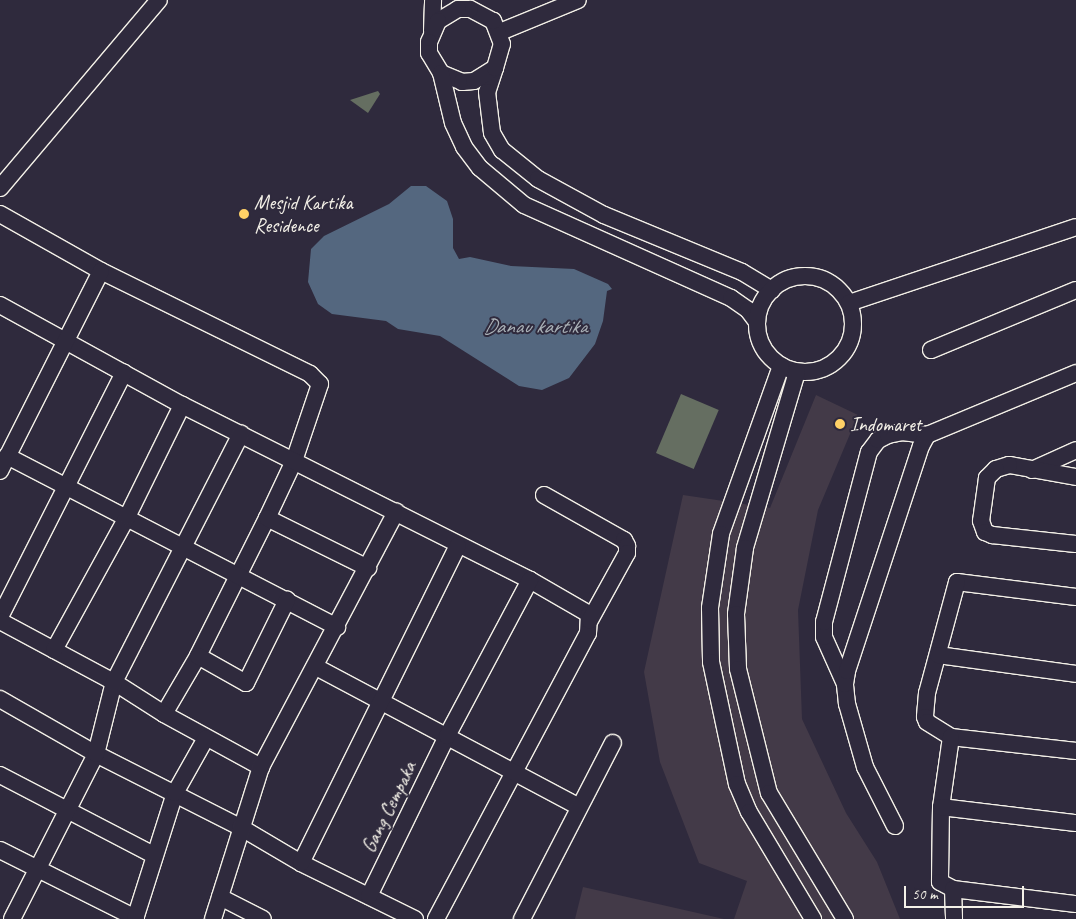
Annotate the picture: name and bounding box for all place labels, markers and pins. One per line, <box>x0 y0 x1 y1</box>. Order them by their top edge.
place label: Mesjid Kartika Residence <box>254 190 353 237</box>
marker: Mesjid Kartika Residence <box>238 208 250 220</box>
place label: Indomaret <box>850 412 921 436</box>
marker: Indomaret <box>834 418 846 430</box>

